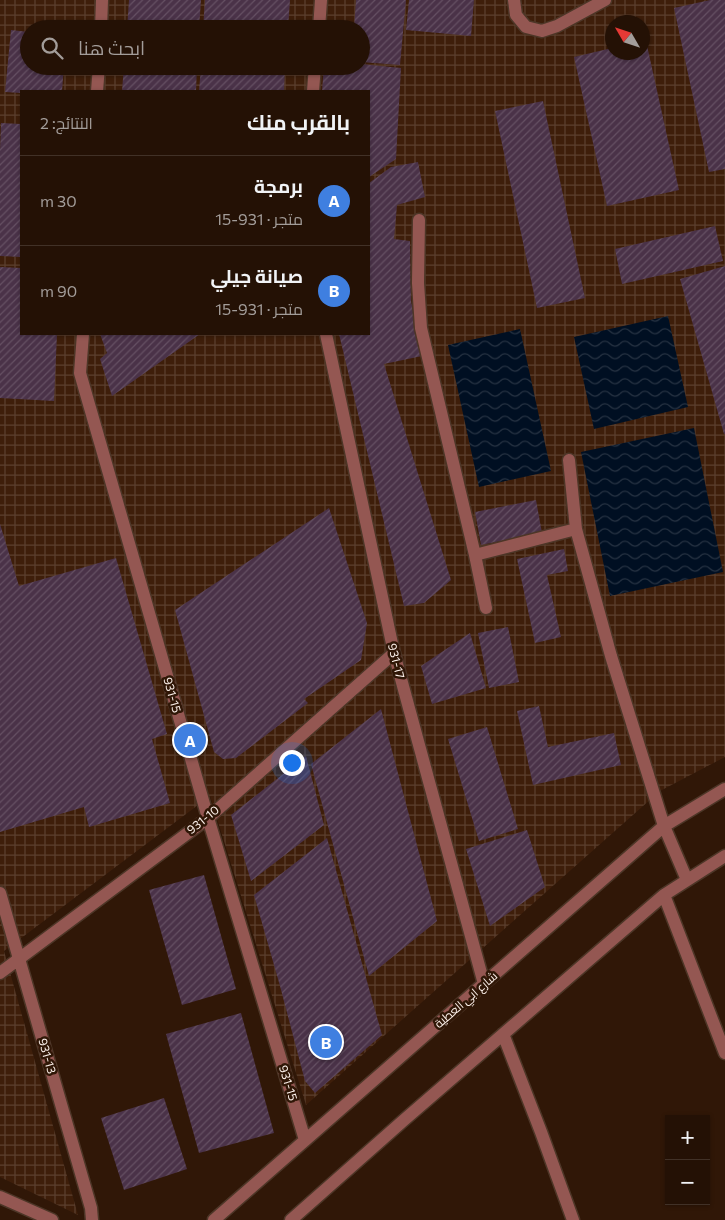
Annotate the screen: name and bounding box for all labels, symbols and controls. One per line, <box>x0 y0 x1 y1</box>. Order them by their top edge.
north arrow <box>605 15 650 60</box>
search box <box>20 20 370 75</box>
icon: search <box>38 34 66 62</box>
text: ابحث هنا <box>78 36 145 59</box>
text: بالقرب منك <box>247 109 350 134</box>
text: النتائج: 2 <box>40 113 93 132</box>
text: برمجة <box>254 174 303 197</box>
text: 30 m <box>40 191 77 210</box>
text: A <box>328 191 340 210</box>
text: متجر · 931-15 <box>215 209 303 228</box>
text: صيانة جيلي <box>211 264 303 287</box>
text: 90 m <box>40 281 77 300</box>
text: B <box>329 281 339 300</box>
text: متجر · 931-15 <box>215 299 303 318</box>
street label: 931-17 <box>386 642 408 680</box>
street label: 931-15 <box>161 675 185 714</box>
pin: A <box>174 721 206 759</box>
your location <box>279 750 305 776</box>
street label: 931-10 <box>183 802 221 836</box>
street label: شارع ابي العطية <box>431 968 502 1033</box>
pin: B <box>310 1023 342 1061</box>
street label: 931-13 <box>36 1036 60 1075</box>
street label: 931-15 <box>277 1063 301 1102</box>
map controls <box>665 1115 710 1205</box>
button: + <box>665 1115 710 1160</box>
button: − <box>665 1160 710 1205</box>

